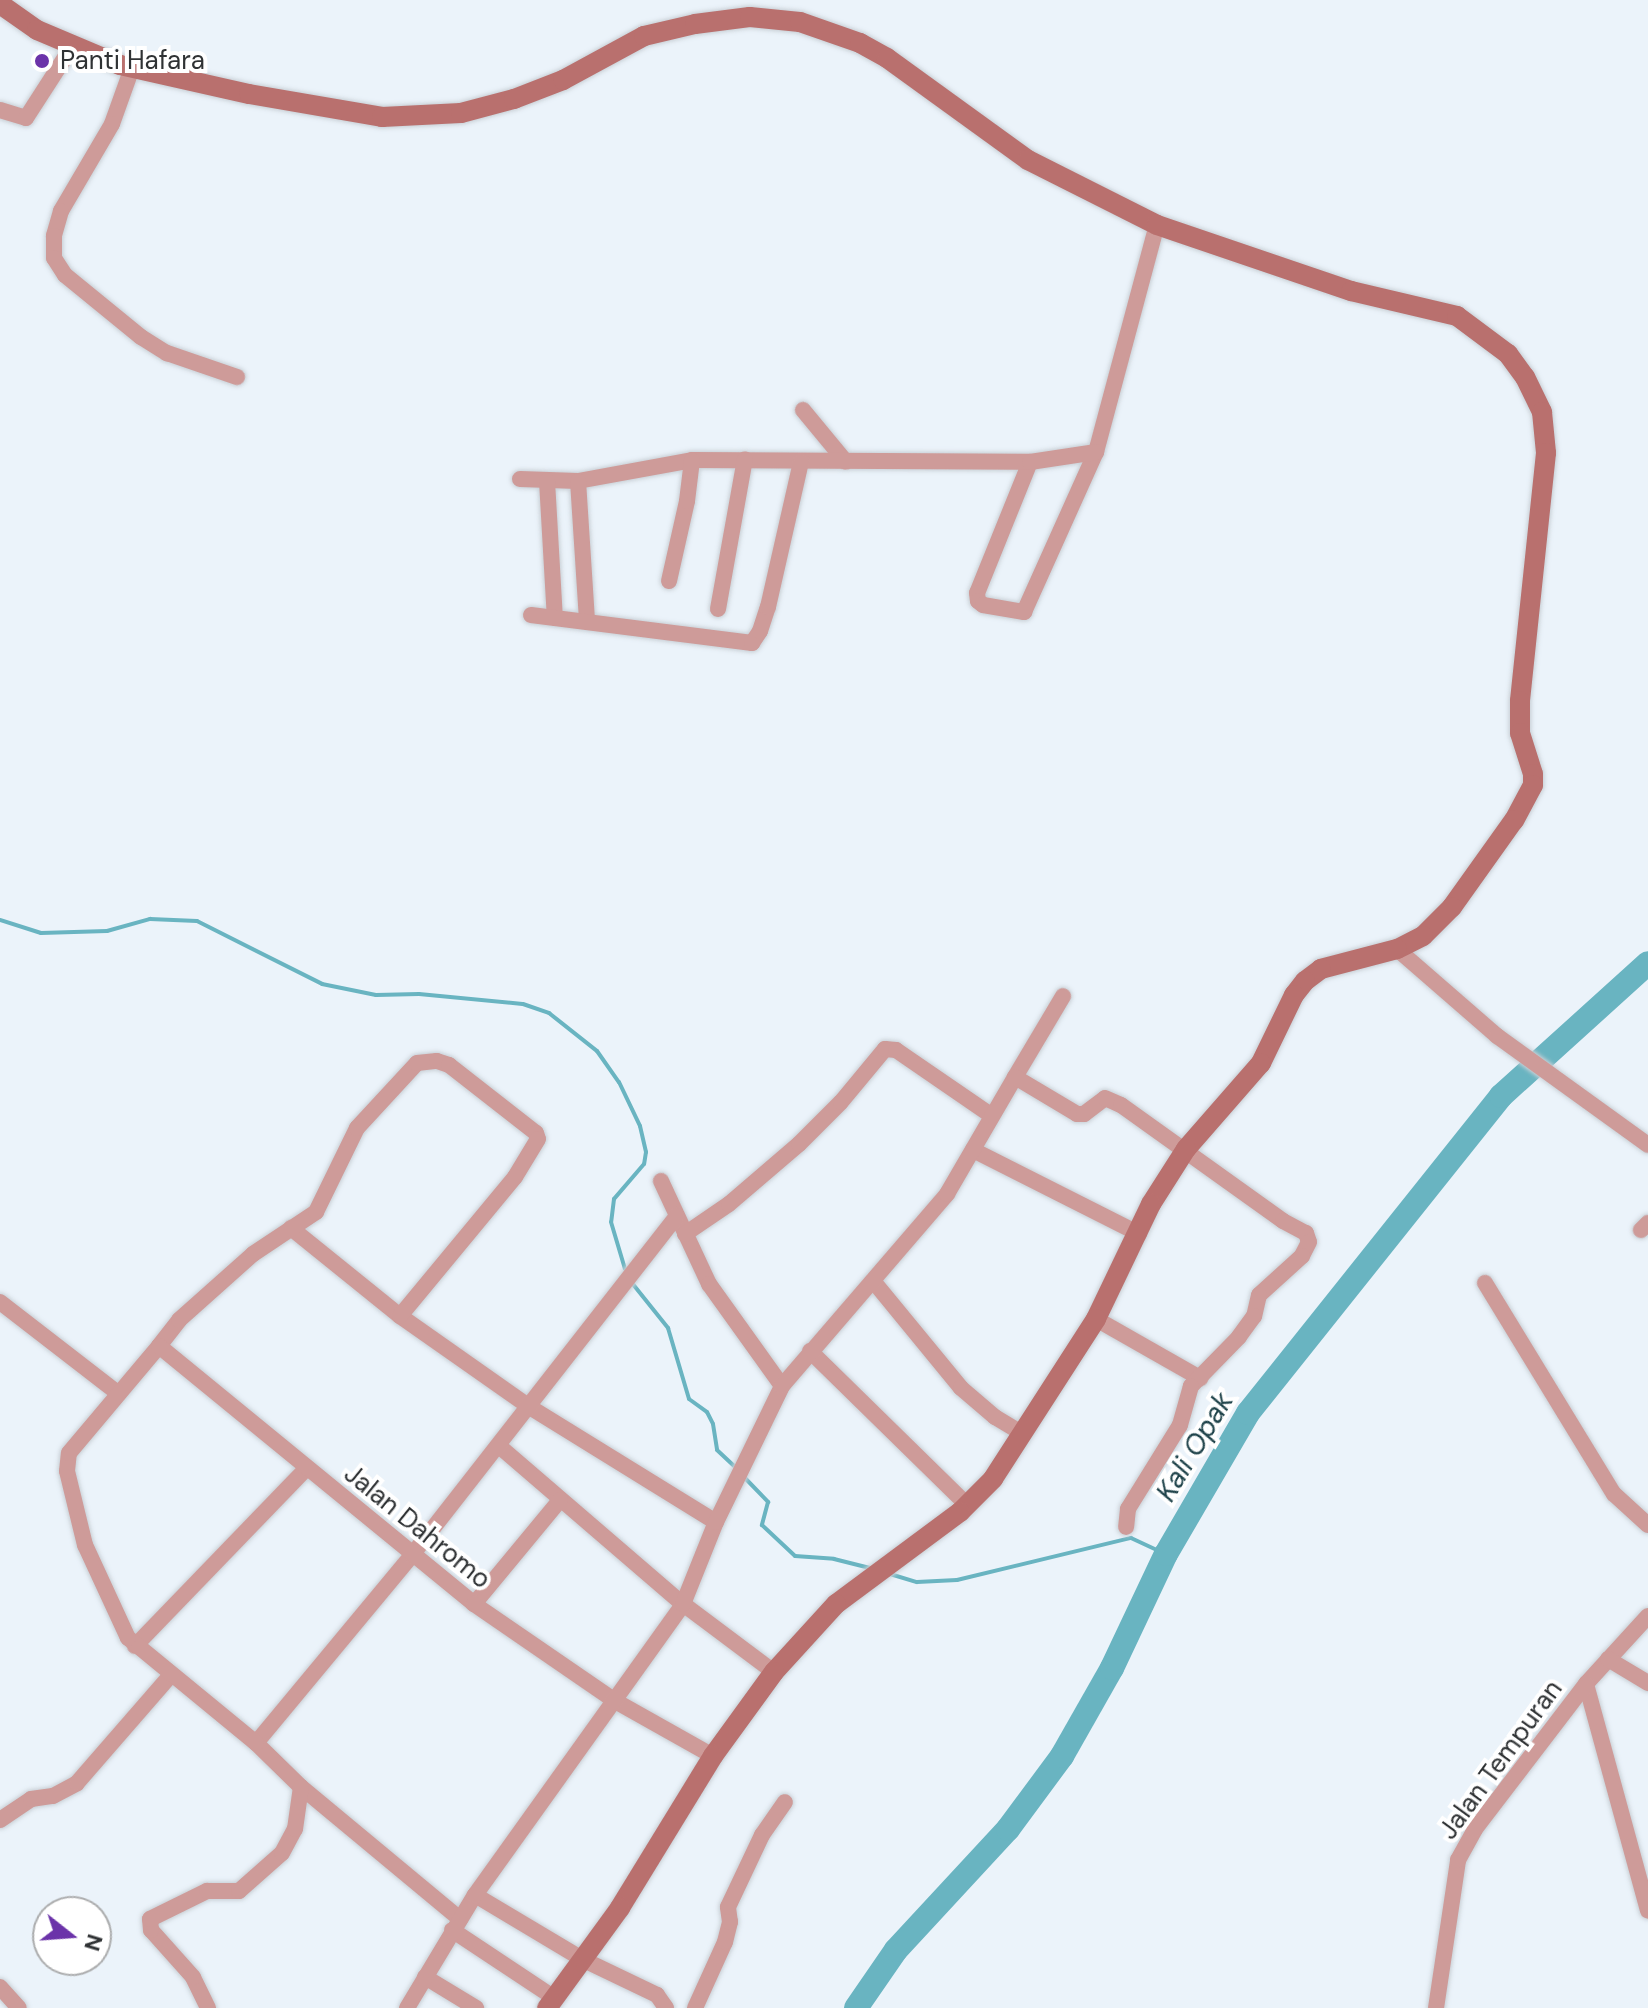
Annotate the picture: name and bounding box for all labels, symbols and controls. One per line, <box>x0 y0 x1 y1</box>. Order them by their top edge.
place label: Panti Hafara <box>60 45 205 77</box>
marker: Panti Hafara <box>31 50 53 72</box>
water label: Kali Opak <box>1149 1386 1241 1508</box>
street label: Jalan Dahromo <box>338 1459 496 1595</box>
street label: Jalan Tempuran <box>1433 1674 1569 1846</box>
north arrow <box>32 1896 112 1976</box>
text: N <box>77 1931 110 1954</box>

